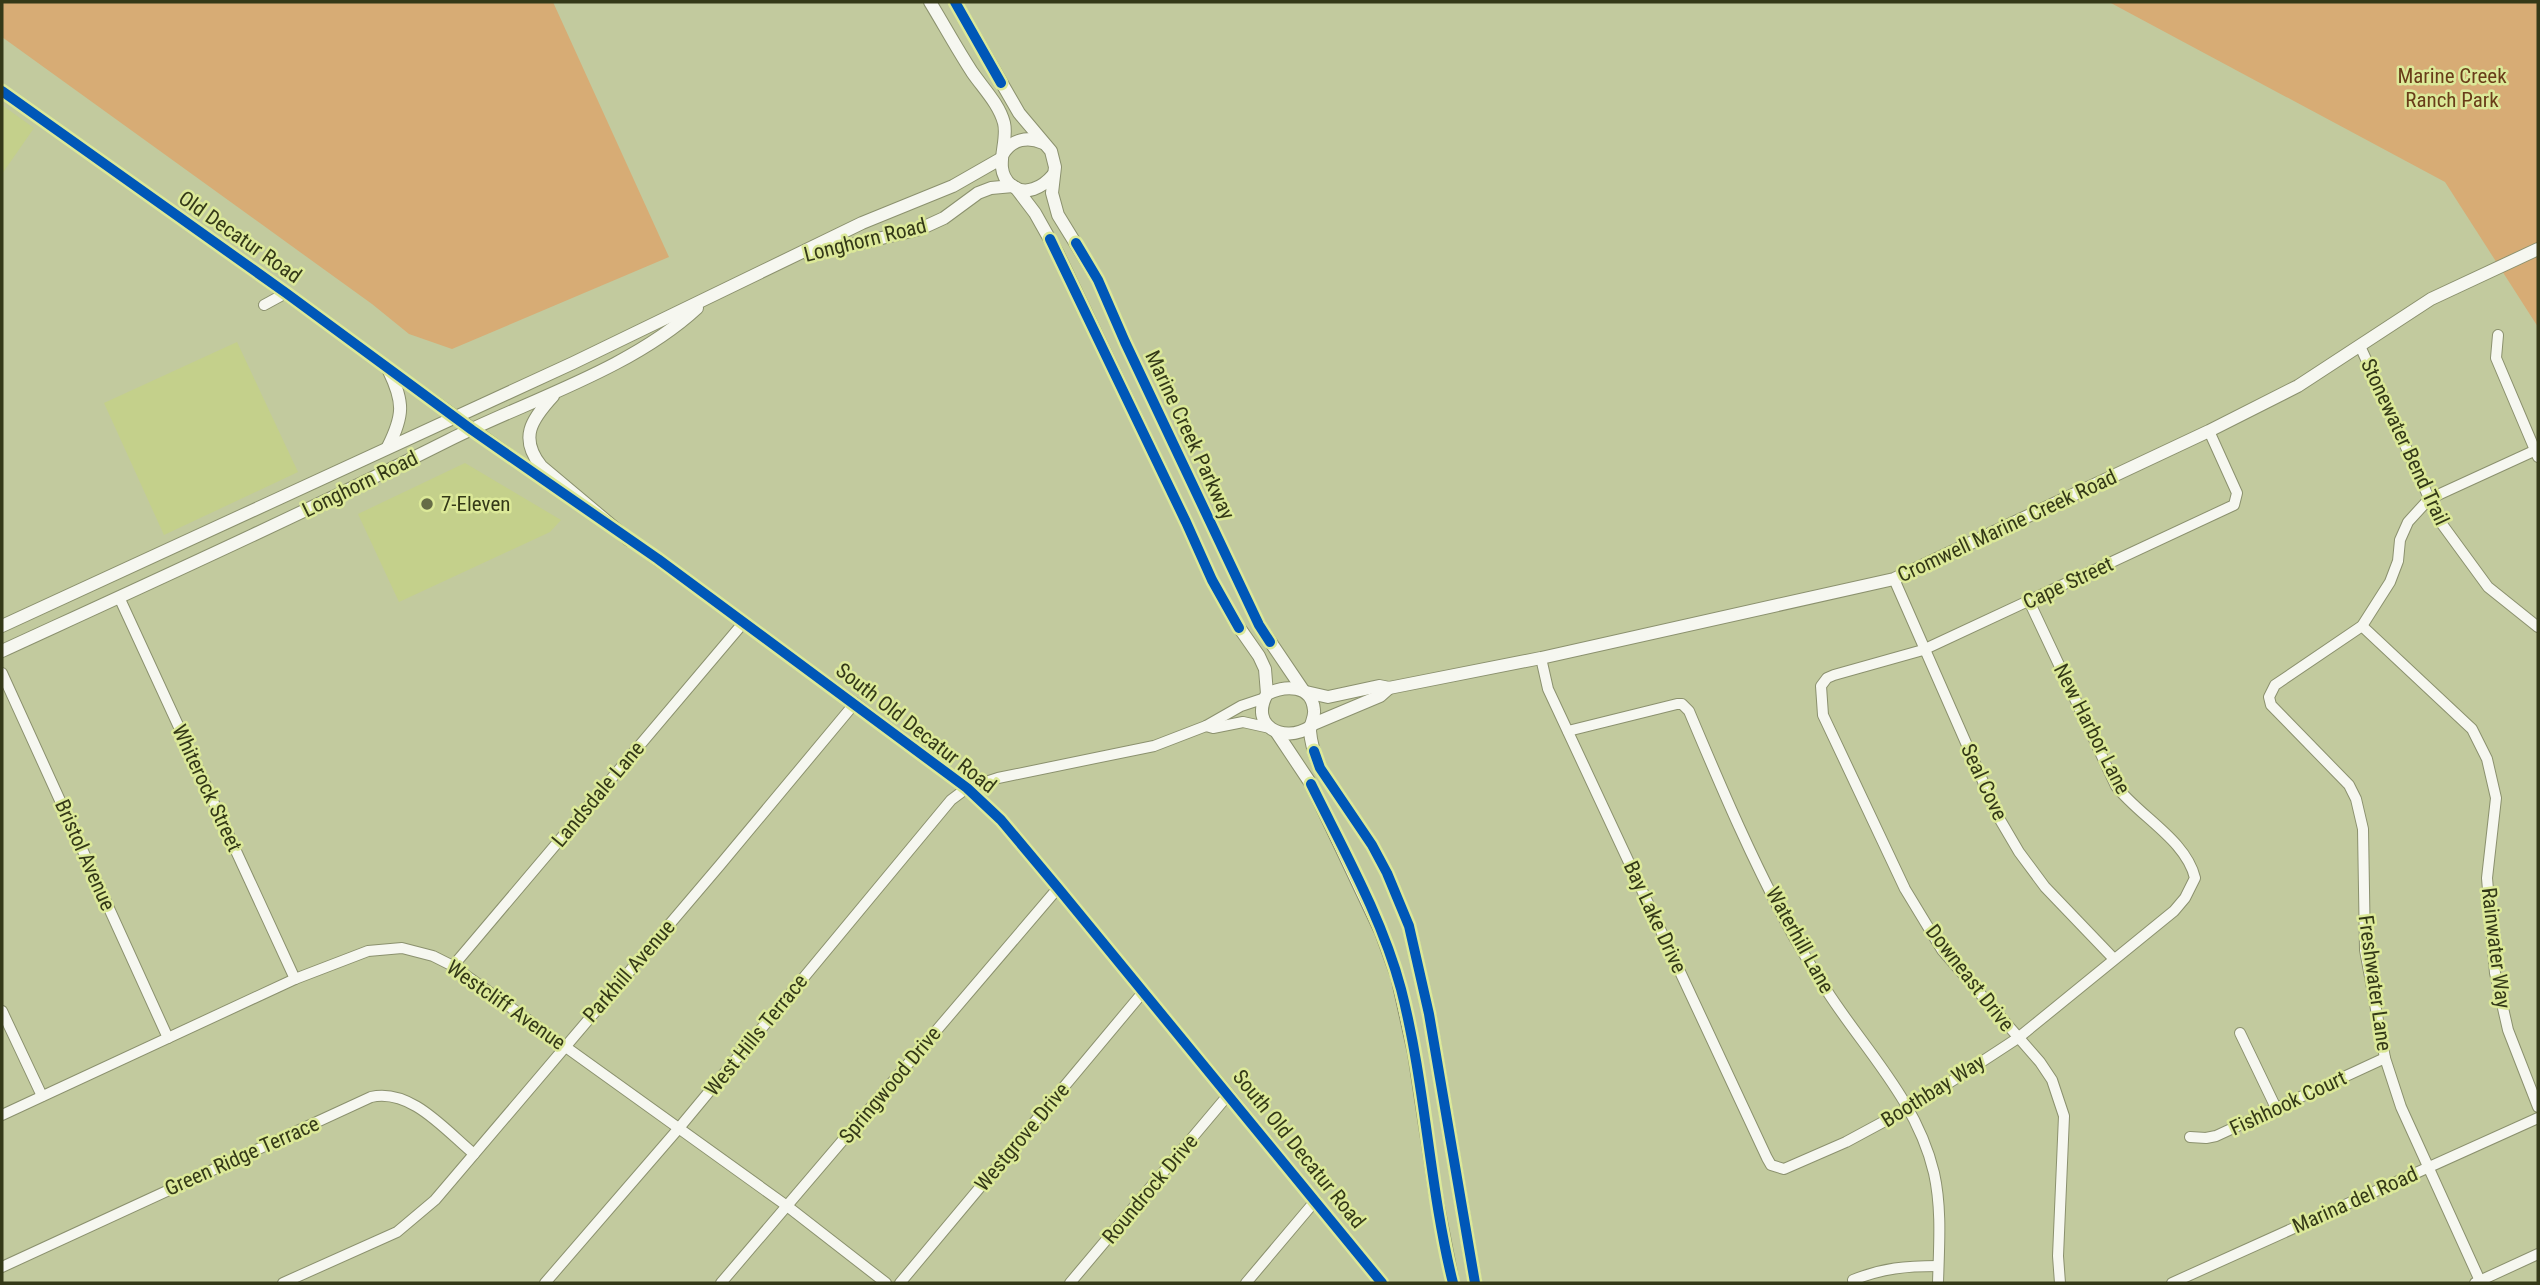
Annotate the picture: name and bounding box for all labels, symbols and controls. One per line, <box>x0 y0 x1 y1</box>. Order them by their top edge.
park label: Marine Creek Ranch Park <box>2397 64 2507 112</box>
street label: Old Decatur Road <box>174 186 306 288</box>
street label: Longhorn Road <box>801 213 929 267</box>
street label: Marine Creek Parkway <box>1140 347 1240 524</box>
street label: Stonewater Bend Trail <box>2356 355 2454 529</box>
street label: Longhorn Road <box>298 446 422 522</box>
street label: Cromwell Marine Creek Road <box>1894 465 2120 587</box>
place label: 7-Eleven <box>441 492 510 516</box>
marker: 7-Eleven <box>419 496 435 512</box>
street label: Cape Street <box>2019 552 2117 614</box>
street label: South Old Decatur Road <box>831 658 1001 798</box>
street label: New Harbor Lane <box>2049 660 2135 798</box>
street label: Whiterock Street <box>167 721 247 855</box>
street label: Landsdale Lane <box>547 736 649 852</box>
street label: Seal Cove <box>1956 740 2012 824</box>
street label: Bristol Avenue <box>50 796 120 914</box>
street label: Bay Lake Drive <box>1619 857 1691 977</box>
street label: Waterhill Lane <box>1761 883 1839 997</box>
street label: Rainwater Way <box>2477 886 2515 1010</box>
street label: Freshwater Lane <box>2354 914 2396 1052</box>
street label: Parkhill Avenue <box>578 915 680 1027</box>
street label: Downeast Drive <box>1921 920 2019 1036</box>
street label: Westcliff Avenue <box>442 955 570 1055</box>
street label: West Hills Terrace <box>700 969 812 1101</box>
street label: Springwood Drive <box>834 1022 946 1148</box>
street label: Boothbay Way <box>1877 1050 1989 1132</box>
street label: South Old Decatur Road <box>1228 1065 1370 1233</box>
street label: Fishhook Court <box>2226 1066 2350 1140</box>
street label: Westgrove Drive <box>970 1078 1074 1196</box>
street label: Green Ridge Terrace <box>161 1111 323 1201</box>
street label: Roundrock Drive <box>1097 1129 1203 1248</box>
street label: Marina del Road <box>2289 1162 2421 1238</box>

